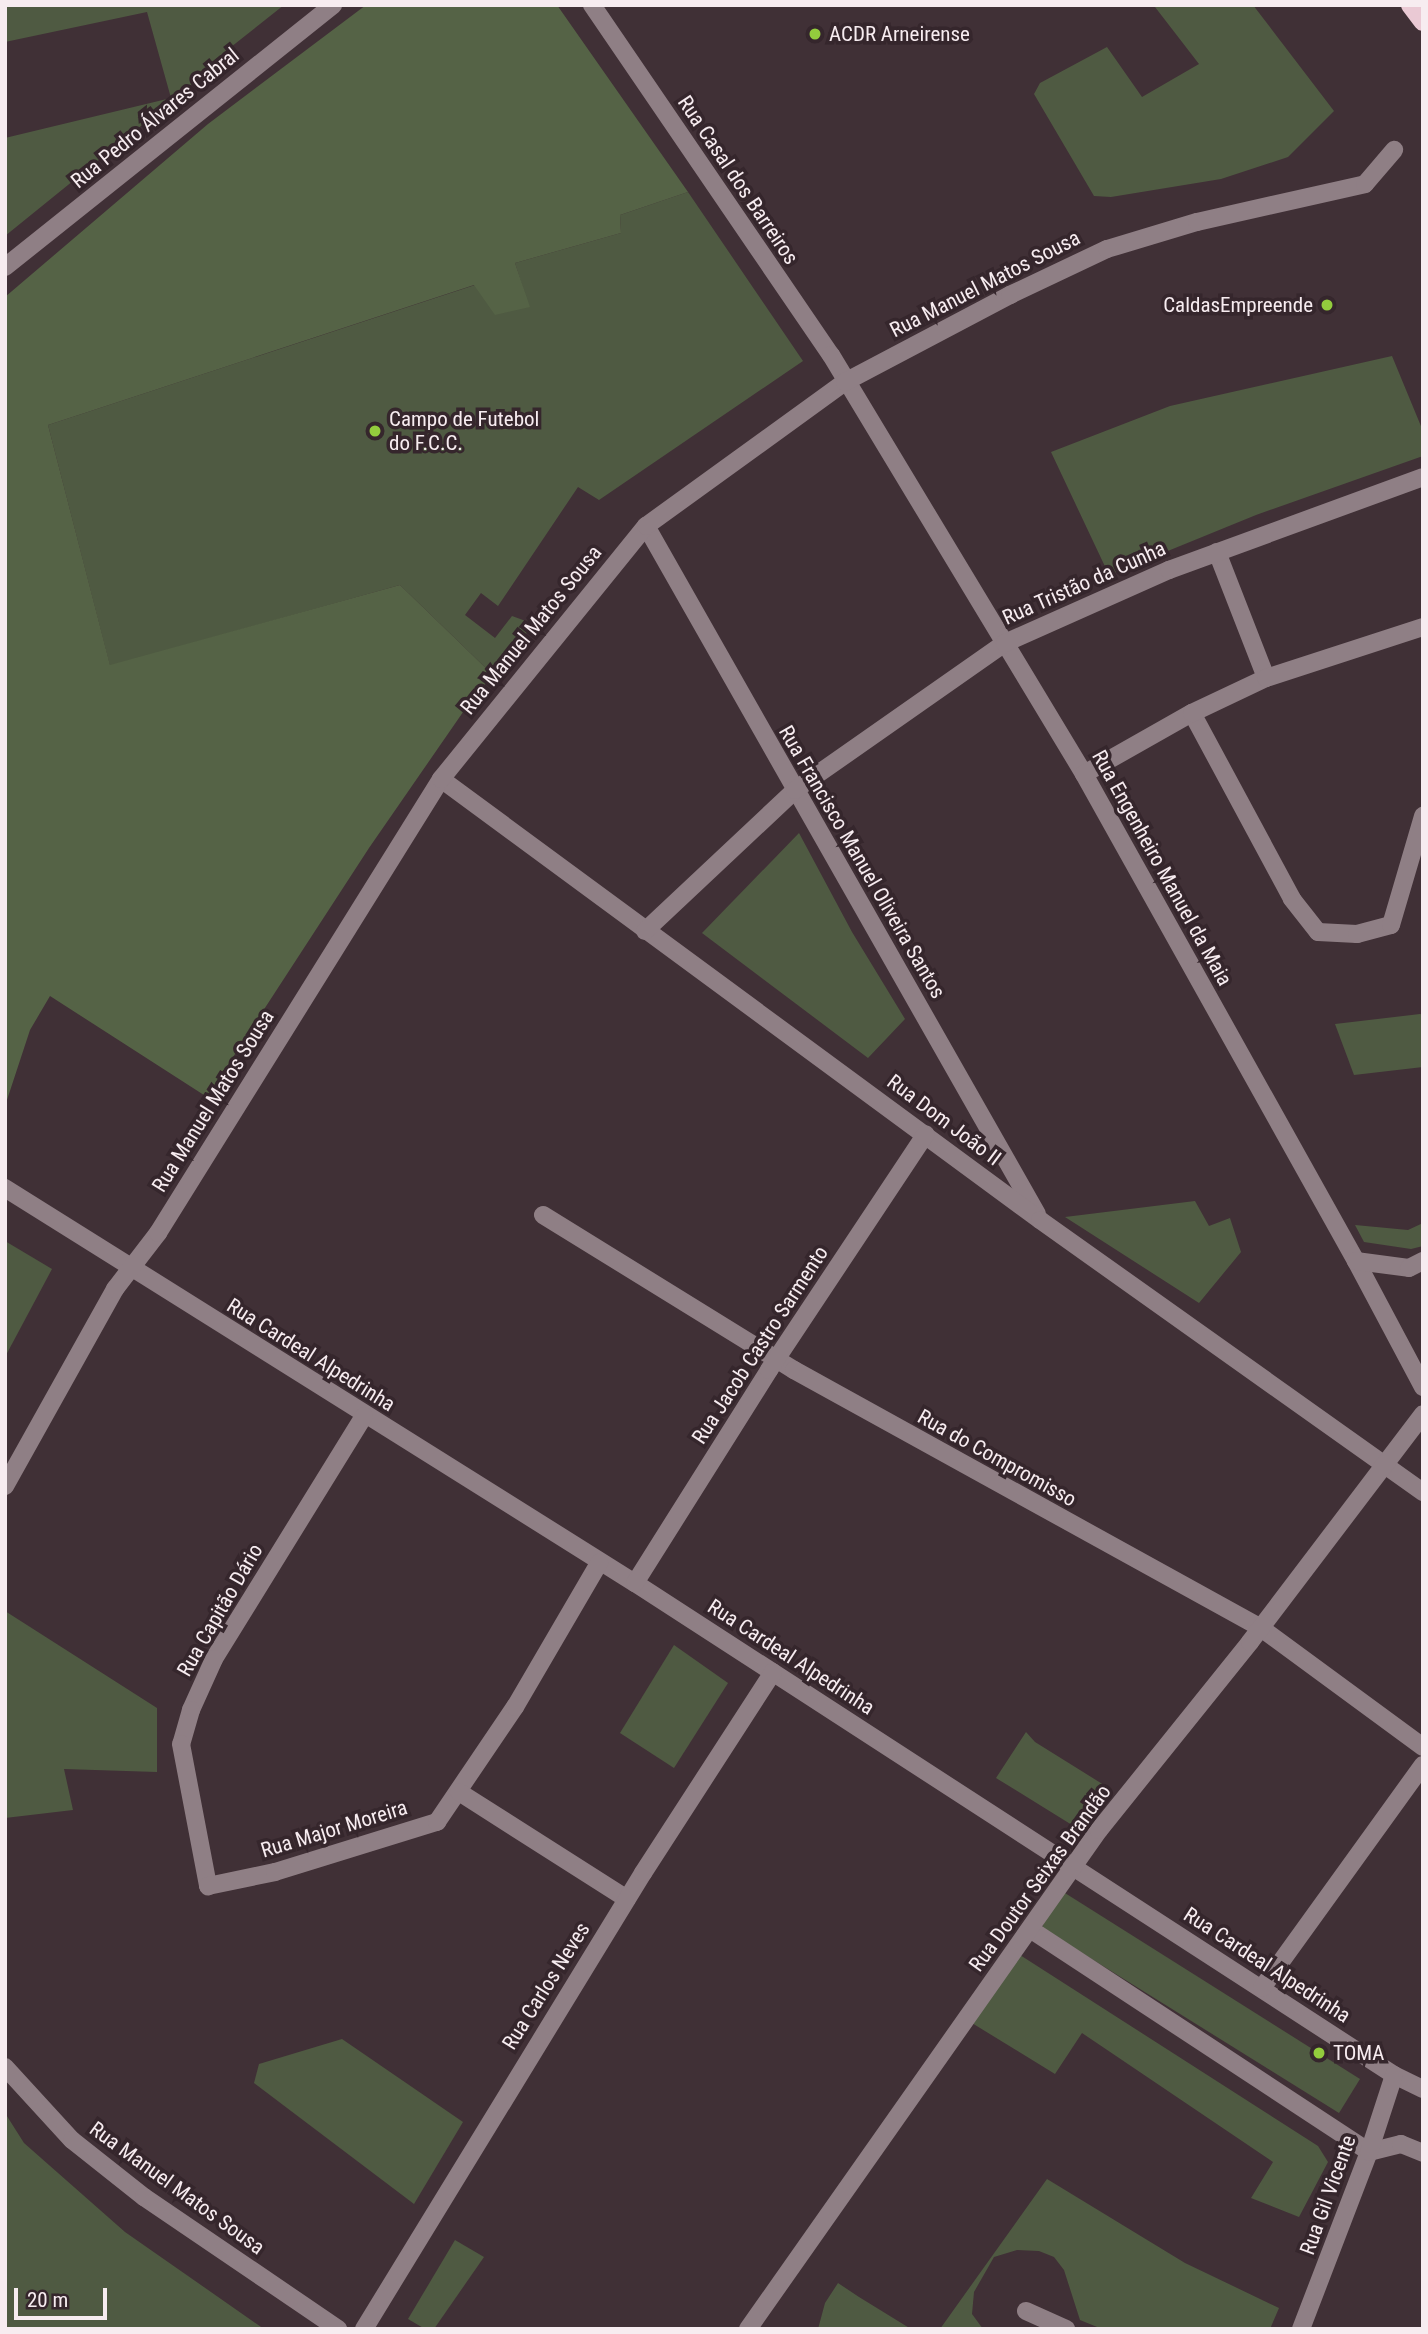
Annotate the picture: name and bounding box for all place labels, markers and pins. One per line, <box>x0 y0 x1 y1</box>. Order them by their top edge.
place label: ACDR Arneirense <box>829 21 970 47</box>
marker: ACDR Arneirense <box>807 26 823 42</box>
place label: CaldasEmpreende <box>1163 292 1313 318</box>
marker: CaldasEmpreende <box>1319 297 1335 313</box>
place label: Campo de Futebol do F.C.C. <box>389 406 539 456</box>
marker: Campo de Futebol do F.C.C. <box>367 423 383 439</box>
place label: TOMA <box>1333 2040 1384 2066</box>
marker: TOMA <box>1311 2045 1327 2061</box>

